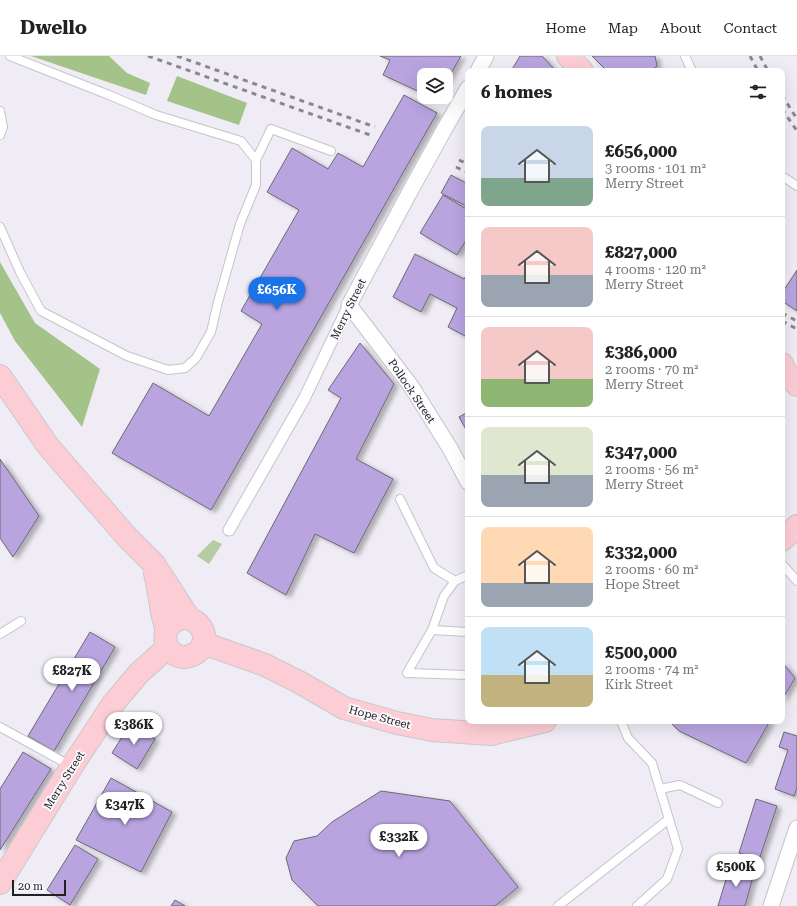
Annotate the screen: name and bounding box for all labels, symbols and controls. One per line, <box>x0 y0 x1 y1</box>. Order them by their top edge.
text: Dwello <box>20 16 87 39</box>
text: Home <box>545 20 586 36</box>
text: Map <box>608 20 638 36</box>
text: About <box>660 20 702 36</box>
text: Contact <box>724 20 777 36</box>
map controls <box>417 68 453 104</box>
button: layers <box>417 68 453 104</box>
icon: filters <box>747 81 769 103</box>
text: 6 homes <box>481 82 552 102</box>
text: £656,000 <box>605 141 677 161</box>
icon: home <box>513 142 561 190</box>
text: 3 rooms · 101 m² <box>605 161 706 176</box>
text: Merry Street <box>605 176 684 191</box>
text: £827,000 <box>605 242 677 262</box>
icon: home <box>513 243 561 291</box>
text: 4 rooms · 120 m² <box>605 262 706 277</box>
street label: Merry Street <box>328 276 369 342</box>
pin: £656K <box>249 277 305 311</box>
text: Merry Street <box>605 277 684 292</box>
text: £656K <box>257 282 297 297</box>
text: £386,000 <box>605 342 677 362</box>
icon: home <box>513 343 561 391</box>
street label: Pollock Street <box>385 357 438 426</box>
text: 2 rooms · 70 m² <box>605 362 699 377</box>
text: Merry Street <box>605 377 684 392</box>
text: £347,000 <box>605 442 677 462</box>
icon: home <box>513 443 561 491</box>
text: 2 rooms · 56 m² <box>605 462 699 477</box>
text: Merry Street <box>605 477 684 492</box>
text: £332,000 <box>605 542 677 562</box>
icon: home <box>513 543 561 591</box>
text: 2 rooms · 60 m² <box>605 562 699 577</box>
text: Hope Street <box>605 577 680 592</box>
text: £500,000 <box>605 642 677 662</box>
icon: home <box>513 643 561 691</box>
pin: £827K <box>44 658 100 692</box>
text: 2 rooms · 74 m² <box>605 662 699 677</box>
text: £827K <box>52 663 92 678</box>
text: Kirk Street <box>605 677 673 692</box>
street label: Hope Street <box>348 703 412 732</box>
pin: £386K <box>106 712 162 746</box>
text: £386K <box>114 717 154 732</box>
street label: Merry Street <box>41 749 88 812</box>
pin: £347K <box>97 792 153 826</box>
text: £347K <box>105 797 145 812</box>
pin: £332K <box>371 824 427 858</box>
text: £332K <box>379 829 419 844</box>
pin: £500K <box>708 854 764 888</box>
text: £500K <box>716 859 756 874</box>
scale bar <box>12 878 66 897</box>
text: 20 m <box>18 880 43 893</box>

